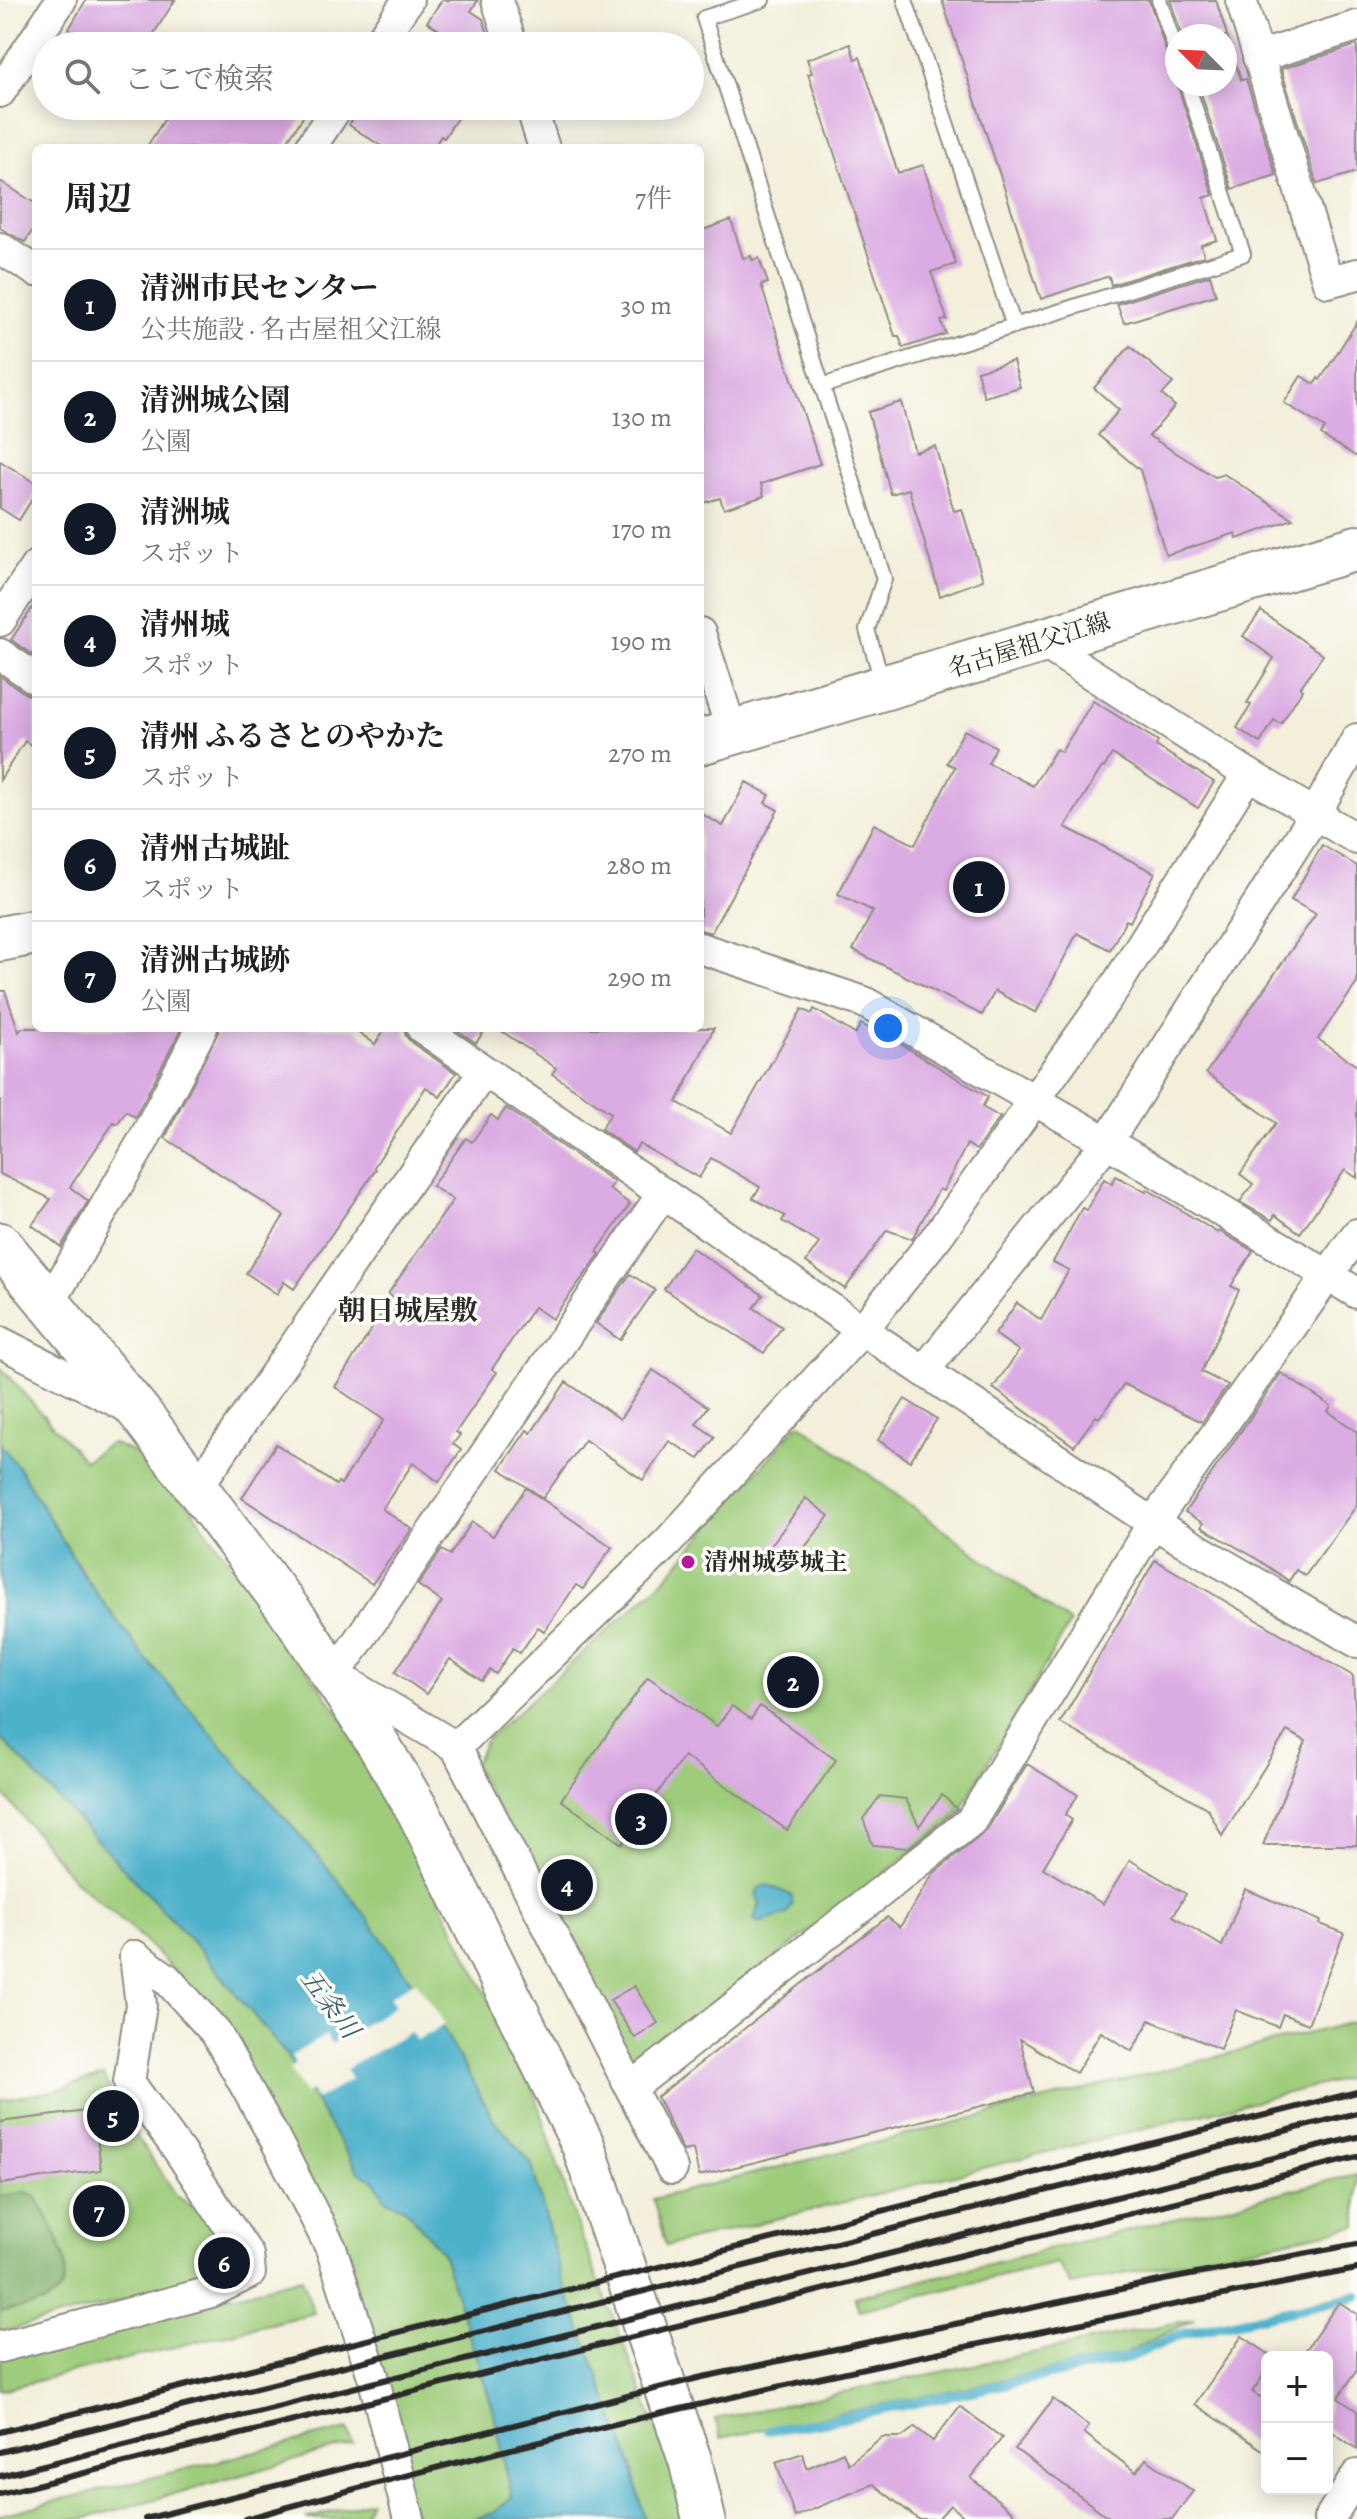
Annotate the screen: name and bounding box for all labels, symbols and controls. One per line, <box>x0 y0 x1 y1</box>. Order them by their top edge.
north arrow <box>1165 24 1237 96</box>
search box <box>32 32 704 120</box>
icon: search <box>60 54 104 98</box>
text: ここで検索 <box>124 59 274 99</box>
text: 周辺 <box>64 175 132 222</box>
text: 7件 <box>635 181 672 216</box>
text: 清洲市民センター <box>140 268 379 308</box>
text: 1 <box>85 288 95 323</box>
text: 30 m <box>621 288 672 323</box>
text: 公共施設 · 名古屋祖父江線 <box>140 312 441 347</box>
text: 清洲城公園 <box>140 380 290 420</box>
text: 2 <box>84 400 96 435</box>
text: 130 m <box>612 400 672 435</box>
text: 公園 <box>140 424 192 459</box>
text: 清洲城 <box>140 492 230 532</box>
text: 3 <box>84 512 96 547</box>
text: 170 m <box>612 512 672 547</box>
text: スポット <box>140 536 244 571</box>
text: 清州城 <box>140 604 230 644</box>
street label: 名古屋祖父江線 <box>944 605 1114 685</box>
text: 4 <box>84 624 96 659</box>
text: 190 m <box>611 624 672 659</box>
text: スポット <box>140 648 244 683</box>
text: 清州 ふるさとのやかた <box>140 716 445 756</box>
text: 5 <box>84 736 96 771</box>
text: 270 m <box>608 736 672 771</box>
text: スポット <box>140 760 244 795</box>
text: 清州古城趾 <box>140 828 290 868</box>
text: 6 <box>84 848 96 883</box>
text: 280 m <box>606 848 672 883</box>
pin: 1 <box>953 857 1005 917</box>
text: スポット <box>140 872 244 907</box>
text: 清洲古城跡 <box>140 940 290 980</box>
text: 7 <box>84 960 96 995</box>
text: 290 m <box>607 960 672 995</box>
text: 公園 <box>140 984 192 1019</box>
your location <box>868 1008 908 1048</box>
district label: 朝日城屋敷 <box>338 1292 478 1330</box>
place label: 清州城夢城主 <box>704 1546 848 1578</box>
marker: 清州城夢城主 <box>679 1553 697 1571</box>
pin: 2 <box>767 1652 819 1712</box>
pin: 3 <box>615 1789 667 1849</box>
pin: 4 <box>541 1855 593 1915</box>
water label: 五条川 <box>293 1962 369 2048</box>
pin: 5 <box>87 2086 139 2146</box>
pin: 7 <box>73 2181 125 2241</box>
pin: 6 <box>198 2233 250 2293</box>
map controls <box>1261 2351 1333 2495</box>
button: + <box>1261 2351 1333 2423</box>
button: − <box>1261 2423 1333 2495</box>

